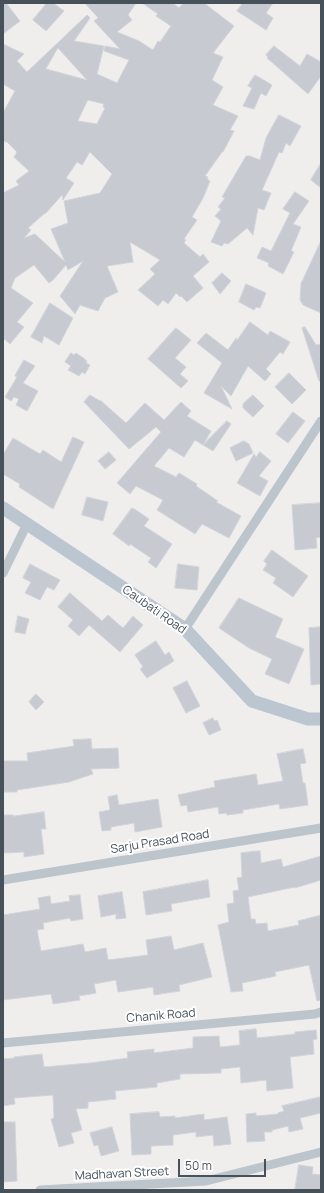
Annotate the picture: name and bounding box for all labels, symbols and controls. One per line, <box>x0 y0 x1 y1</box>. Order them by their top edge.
street label: Caubati Road <box>119 583 189 637</box>
street label: Sarju Prasad Road <box>110 827 210 857</box>
street label: Chanik Road <box>126 1006 196 1026</box>
scale bar <box>180 1151 268 1177</box>
text: 50 m <box>185 1157 212 1174</box>
street label: Madhavan Street <box>74 1164 170 1184</box>

